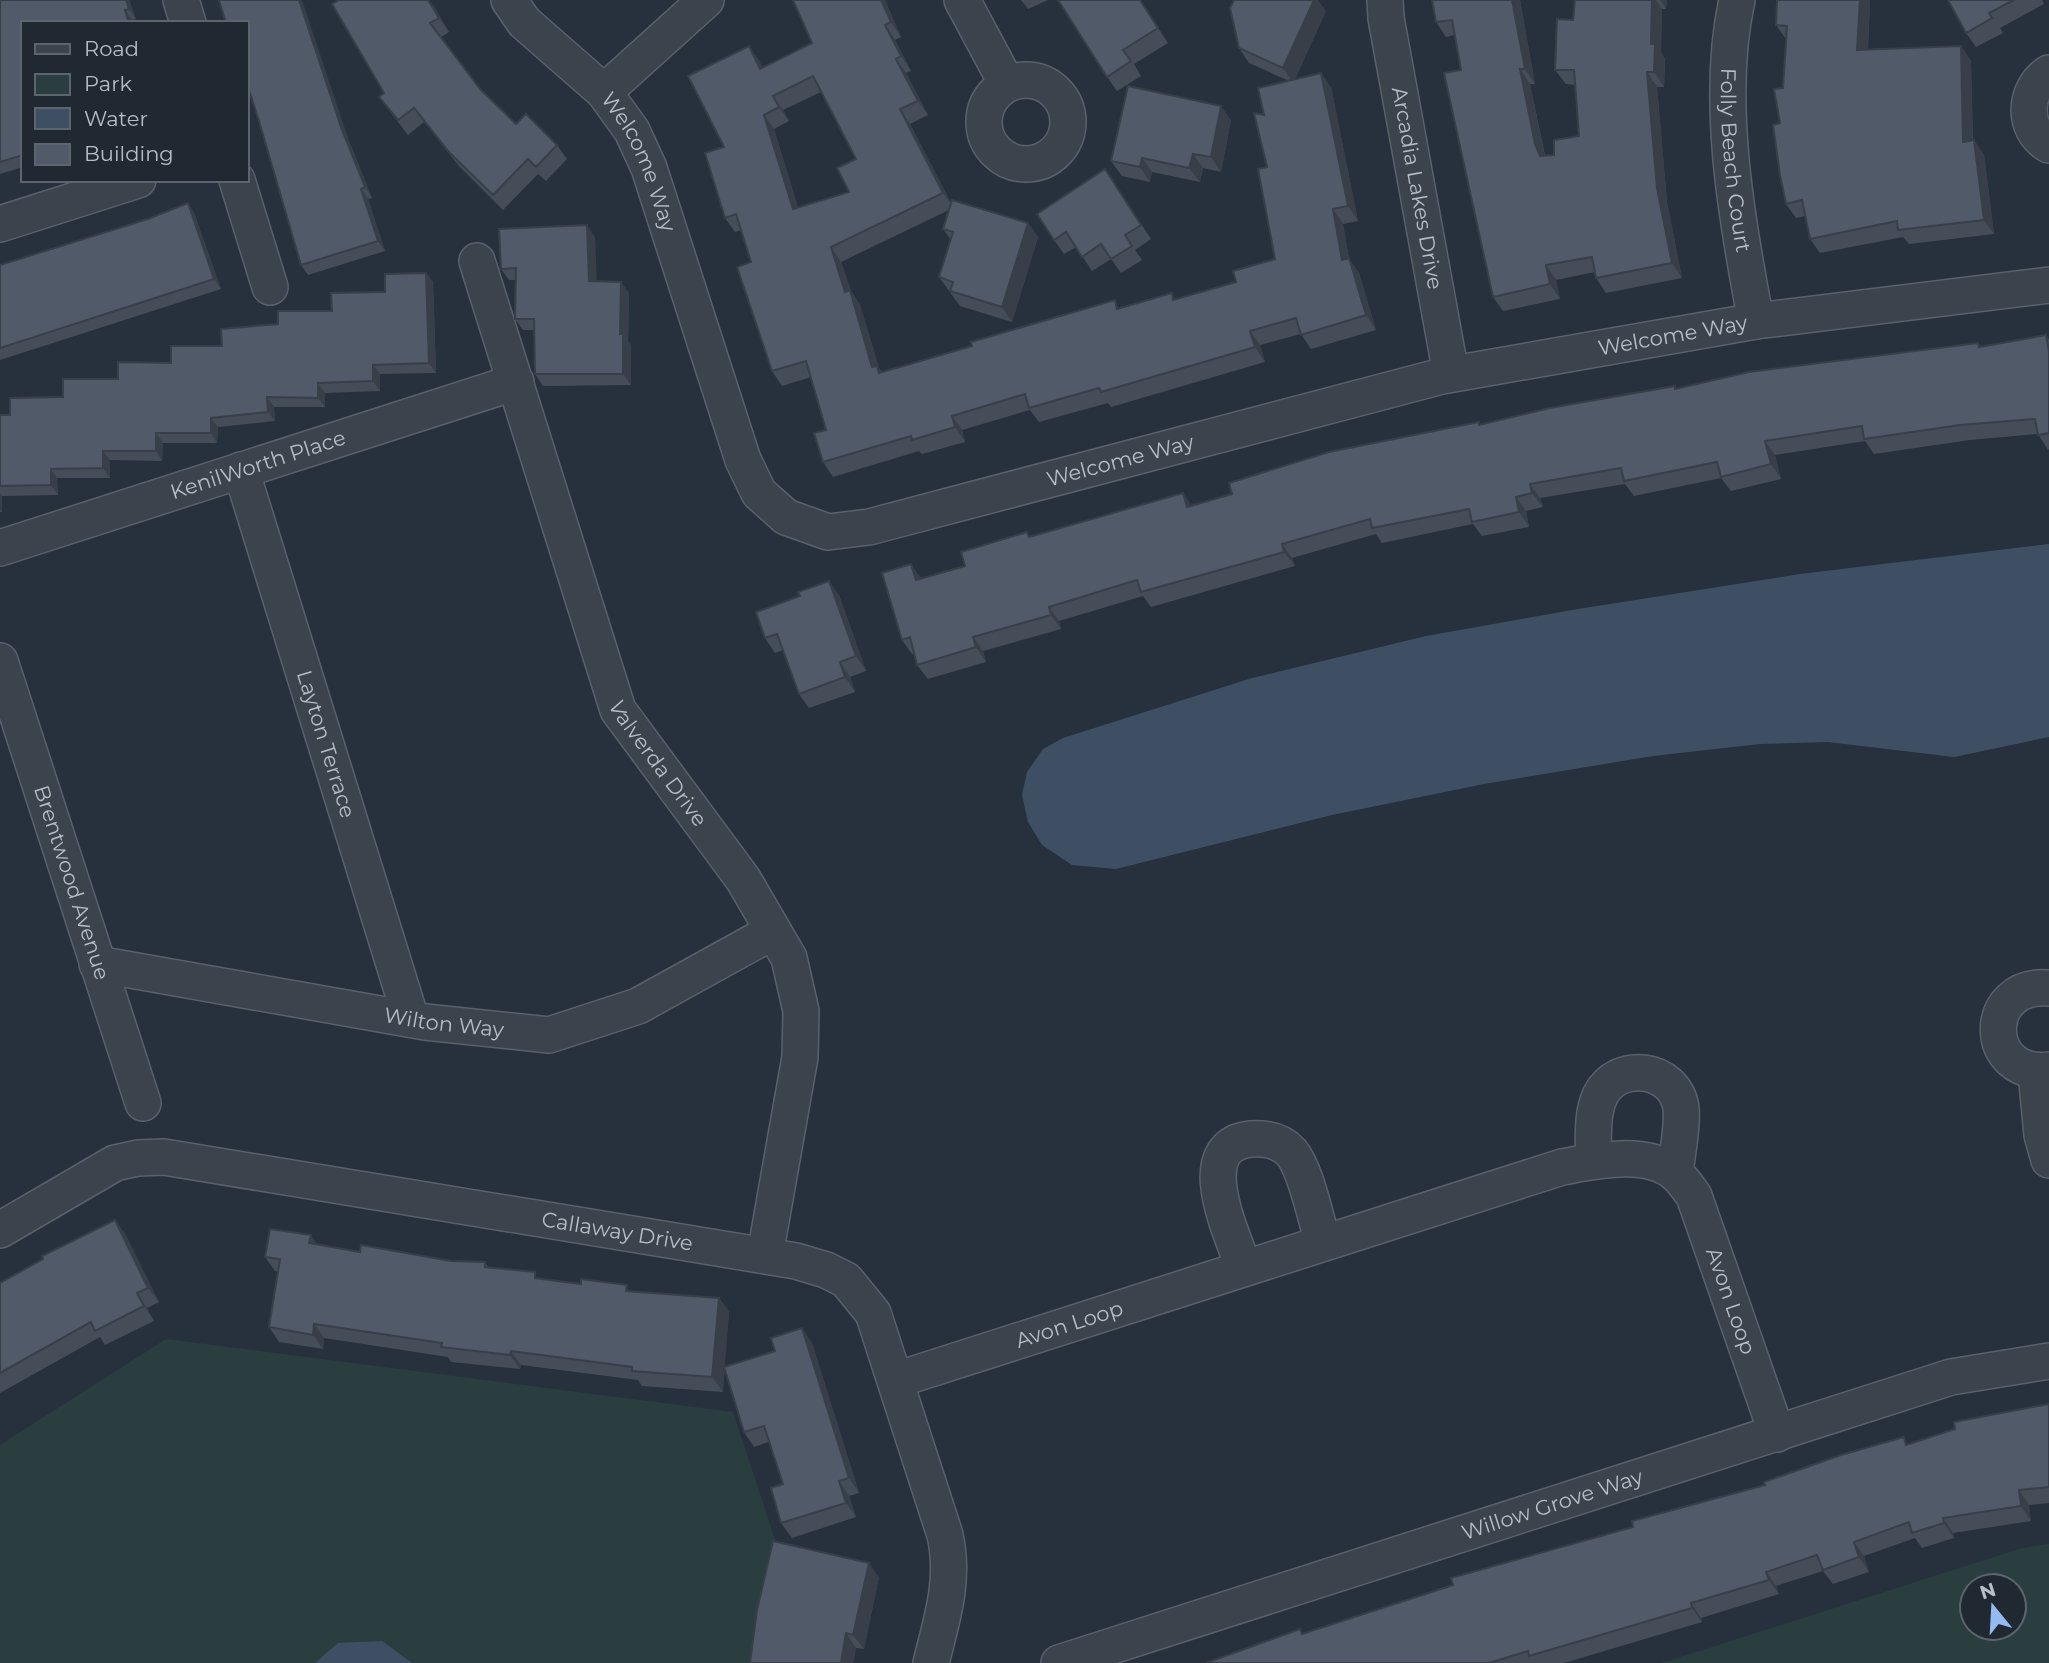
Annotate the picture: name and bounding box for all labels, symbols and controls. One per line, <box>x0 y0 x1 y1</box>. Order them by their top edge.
legend <box>21 21 248 182</box>
text: Road <box>84 36 139 61</box>
street label: Folly Beach Court <box>1716 67 1756 254</box>
text: Park <box>84 71 132 96</box>
street label: Arcadia Lakes Drive <box>1387 85 1448 291</box>
street label: Welcome Way <box>596 87 682 235</box>
text: Water <box>84 106 148 131</box>
text: Building <box>84 141 174 166</box>
street label: Welcome Way <box>1596 310 1750 360</box>
street label: KenilWorth Place <box>167 425 348 504</box>
street label: Welcome Way <box>1044 429 1197 492</box>
street label: Layton Terrace <box>292 667 361 821</box>
street label: Valverda Drive <box>604 698 713 831</box>
street label: Brentwood Avenue <box>29 782 115 983</box>
street label: Wilton Way <box>382 1002 506 1042</box>
street label: Callaway Drive <box>540 1206 695 1256</box>
street label: Avon Loop <box>1701 1244 1761 1358</box>
street label: Avon Loop <box>1012 1295 1126 1353</box>
street label: Willow Grove Way <box>1458 1463 1646 1545</box>
north arrow <box>1958 1572 2028 1642</box>
text: N <box>1977 1578 1999 1605</box>

